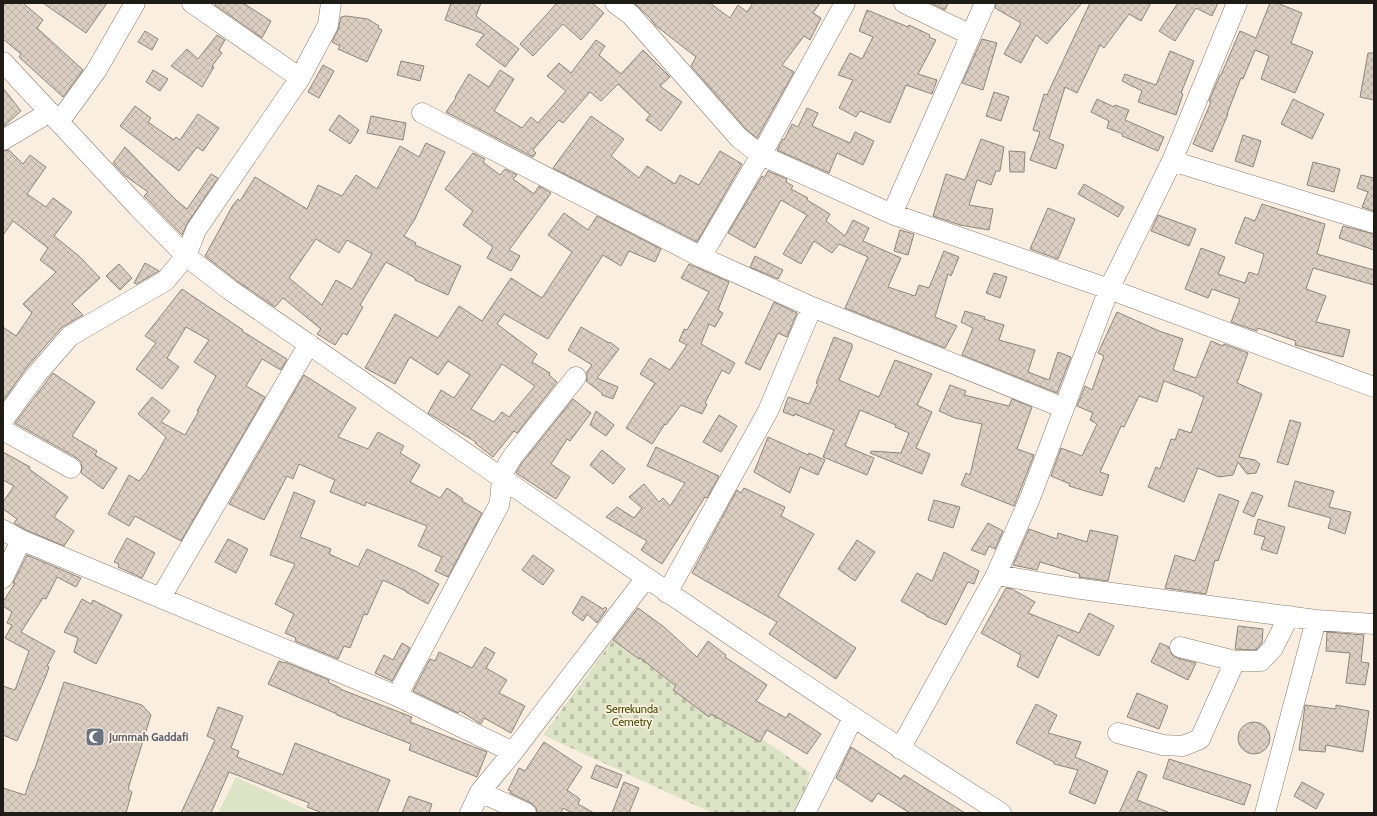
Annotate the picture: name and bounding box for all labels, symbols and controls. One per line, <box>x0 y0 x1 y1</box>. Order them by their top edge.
park label: Serrekunda Cemetry <box>606 702 659 729</box>
mosque icon: Jummah Gaddafi <box>84 726 106 748</box>
place label: Jummah Gaddafi <box>108 730 188 744</box>

